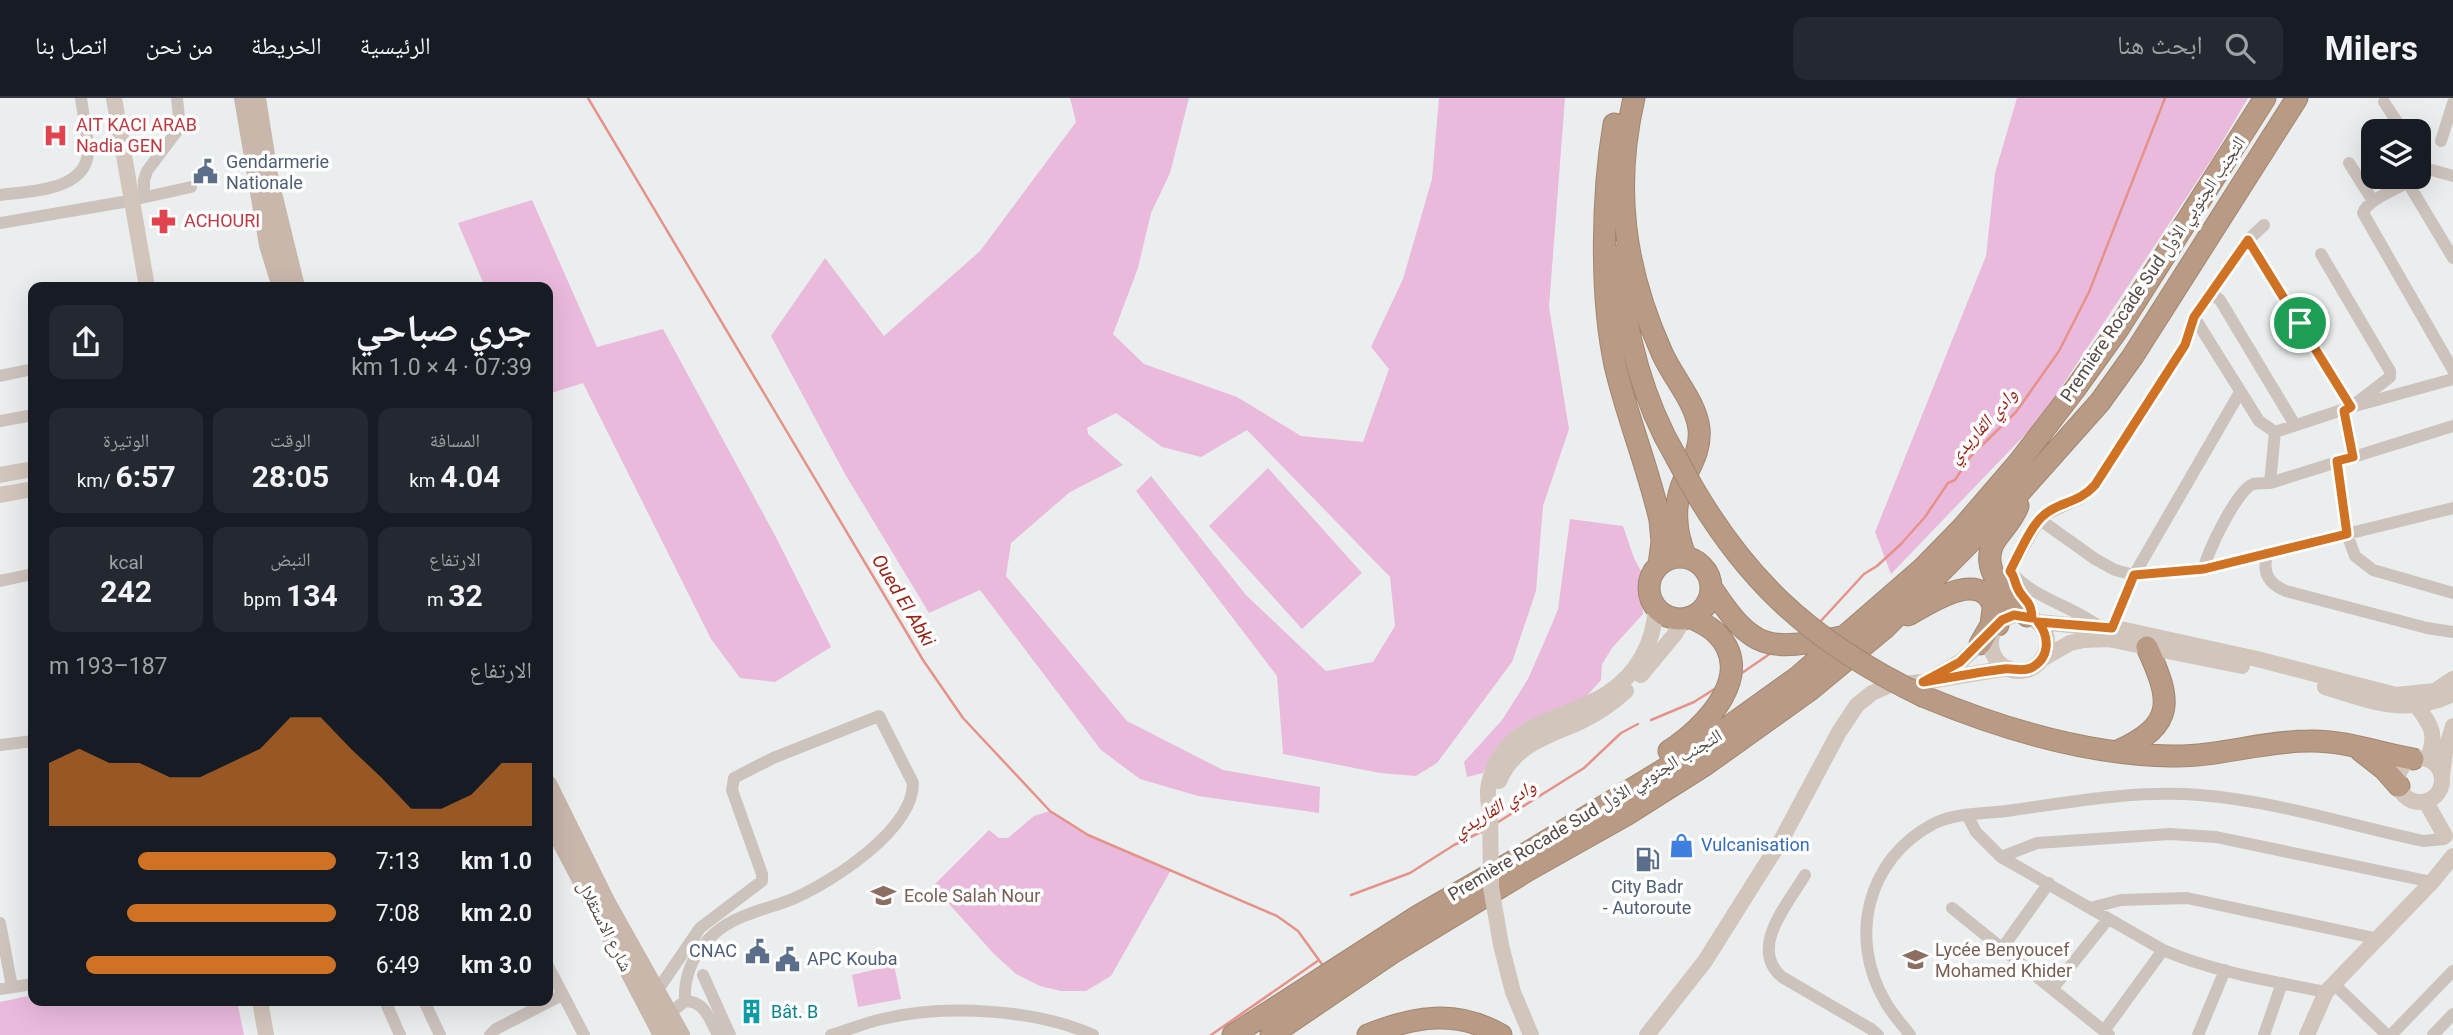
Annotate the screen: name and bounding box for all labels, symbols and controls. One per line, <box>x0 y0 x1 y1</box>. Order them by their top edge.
search box <box>1793 17 2283 80</box>
icon: search <box>2221 29 2259 67</box>
text: Milers <box>2325 29 2418 68</box>
text: ابحث هنا <box>2117 30 2203 60</box>
text: اتصل بنا <box>35 32 107 60</box>
text: من نحن <box>145 32 213 60</box>
text: الخريطة <box>251 32 322 60</box>
text: الرئيسية <box>360 32 431 60</box>
place label: AIT KACI ARAB Nadia GEN <box>76 114 197 156</box>
map controls <box>2361 119 2431 189</box>
button: layers <box>2361 119 2431 189</box>
hospital icon: AIT KACI ARAB Nadia GEN <box>42 121 70 149</box>
street label: Première Rocade Sud التجنب الجنوبي الأول <box>2056 132 2253 408</box>
place label: Gendarmerie Nationale <box>226 151 329 193</box>
public building icon: Gendarmerie Nationale <box>192 158 220 186</box>
pharmacy icon: ACHOURI <box>150 207 178 235</box>
place label: ACHOURI <box>184 210 260 231</box>
pin <box>2270 293 2330 353</box>
icon: arrive <box>2281 304 2319 342</box>
button: share <box>49 305 123 379</box>
text: جري صباحي <box>356 306 532 350</box>
text: 07:39 · 4 × 1.0 km <box>351 354 532 381</box>
water label: وادي القاريدي <box>1943 383 2025 470</box>
text: الوتيرة <box>103 429 149 452</box>
text: الوقت <box>270 429 311 452</box>
text: المسافة <box>430 429 480 452</box>
text: 6:57 <box>116 459 176 494</box>
text: 28:05 <box>252 459 329 494</box>
text: 4.04 <box>440 459 501 494</box>
text: /km <box>77 469 116 492</box>
text: km <box>409 469 440 492</box>
text: النبض <box>270 548 311 571</box>
text: الارتفاع <box>429 548 481 571</box>
water label: Oued El Abki <box>867 550 940 651</box>
text: kcal <box>109 551 143 574</box>
text: 242 <box>100 574 152 609</box>
text: 134 <box>286 578 338 613</box>
text: 32 <box>448 578 483 613</box>
text: bpm <box>243 588 286 611</box>
text: m <box>427 588 448 611</box>
text: 187–193 m <box>49 653 168 680</box>
text: الارتفاع <box>469 657 532 684</box>
street label: Première Rocade Sud التجنب الجنوبي الأول <box>1444 724 1728 909</box>
water label: وادي القاريدي <box>1448 775 1542 846</box>
shop icon: Vulcanisation <box>1667 831 1695 859</box>
place label: Vulcanisation <box>1701 834 1810 855</box>
fuel station icon: City Badr - Autoroute <box>1633 846 1661 874</box>
text: 7:13 <box>376 848 420 875</box>
text: 1.0 km <box>461 848 532 875</box>
place label: City Badr - Autoroute <box>1603 876 1691 918</box>
street label: شارع الاستقلال <box>573 877 637 975</box>
school or university icon: Ecole Salah Nour <box>870 882 898 910</box>
place label: Ecole Salah Nour <box>904 885 1040 906</box>
text: 7:08 <box>376 900 420 927</box>
text: 2.0 km <box>461 900 532 927</box>
public building icon: CNAC <box>743 937 771 965</box>
place label: Lycée Benyoucef Mohamed Khider <box>1935 939 2072 981</box>
place label: CNAC <box>689 940 737 961</box>
public building icon: APC Kouba <box>773 945 801 973</box>
school or university icon: Lycée Benyoucef Mohamed Khider <box>1901 946 1929 974</box>
place label: APC Kouba <box>807 948 897 969</box>
text: 6:49 <box>376 952 420 979</box>
text: 3.0 km <box>461 952 532 979</box>
building icon: Bât. B <box>737 998 765 1026</box>
place label: Bât. B <box>771 1001 818 1022</box>

